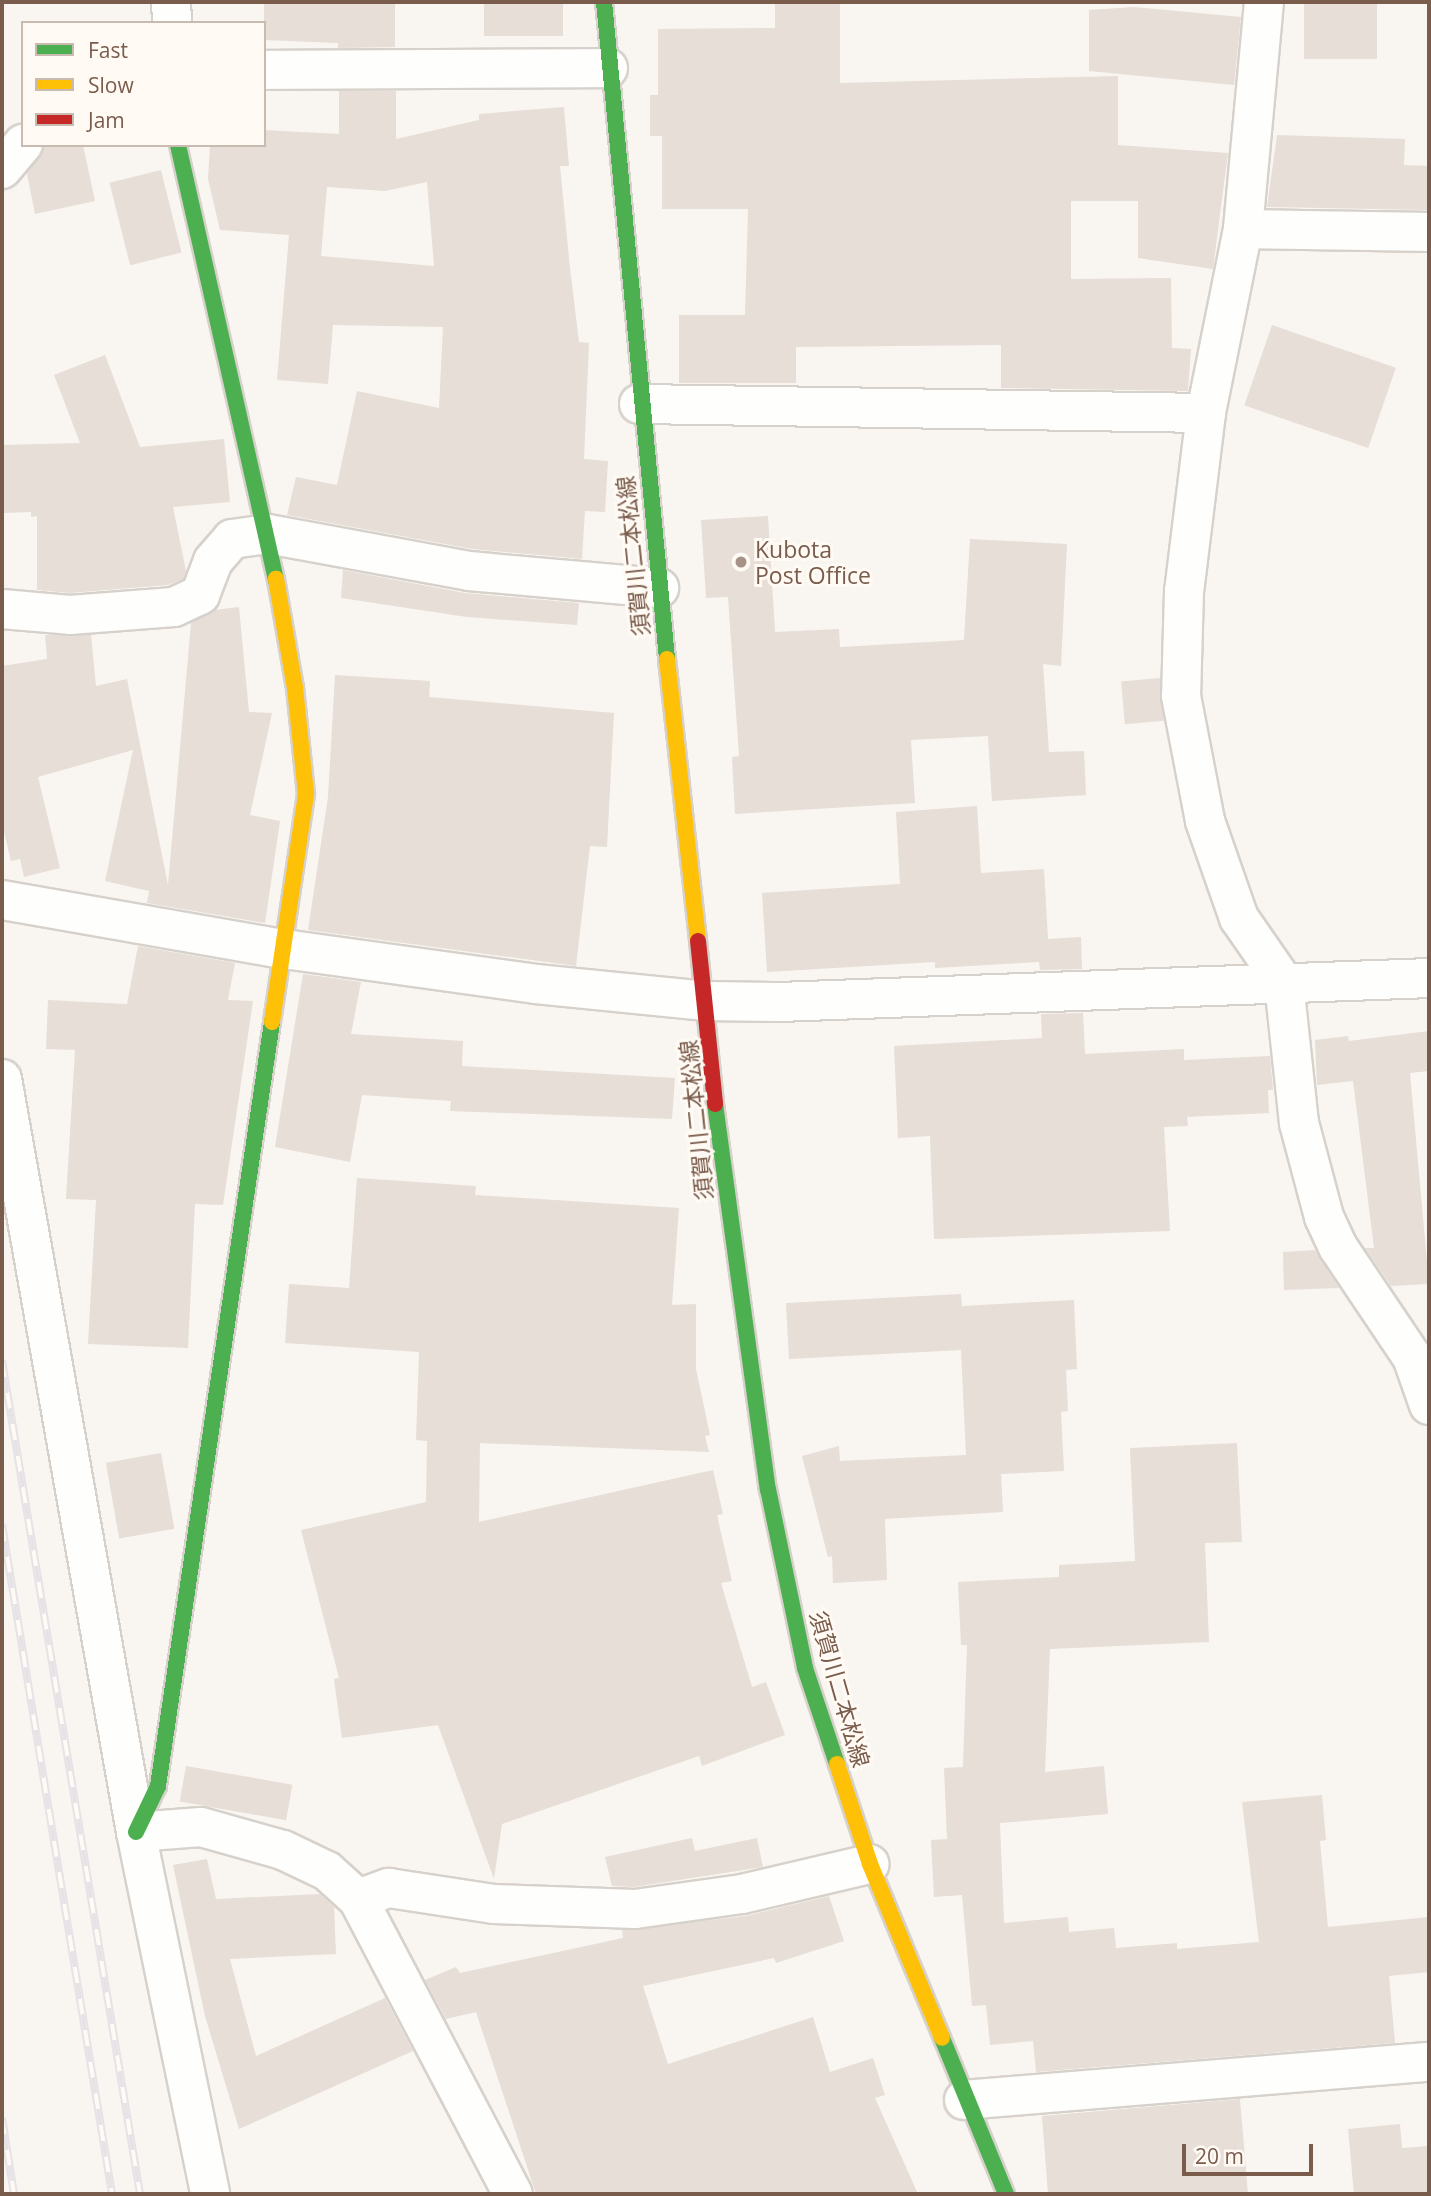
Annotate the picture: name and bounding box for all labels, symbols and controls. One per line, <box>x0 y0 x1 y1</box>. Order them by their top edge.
legend <box>21 21 266 147</box>
text: Fast <box>88 36 128 64</box>
text: Slow <box>88 71 134 99</box>
text: Jam <box>88 106 125 134</box>
street label: 須賀川二本松線 <box>611 474 655 638</box>
place label: Kubota Post Office <box>755 535 871 589</box>
marker: Kubota Post Office <box>733 554 749 570</box>
street label: 須賀川二本松線 <box>674 1038 718 1202</box>
street label: 須賀川二本松線 <box>805 1608 875 1770</box>
scale bar <box>1186 2130 1317 2174</box>
text: 20 m <box>1195 2142 1244 2170</box>

